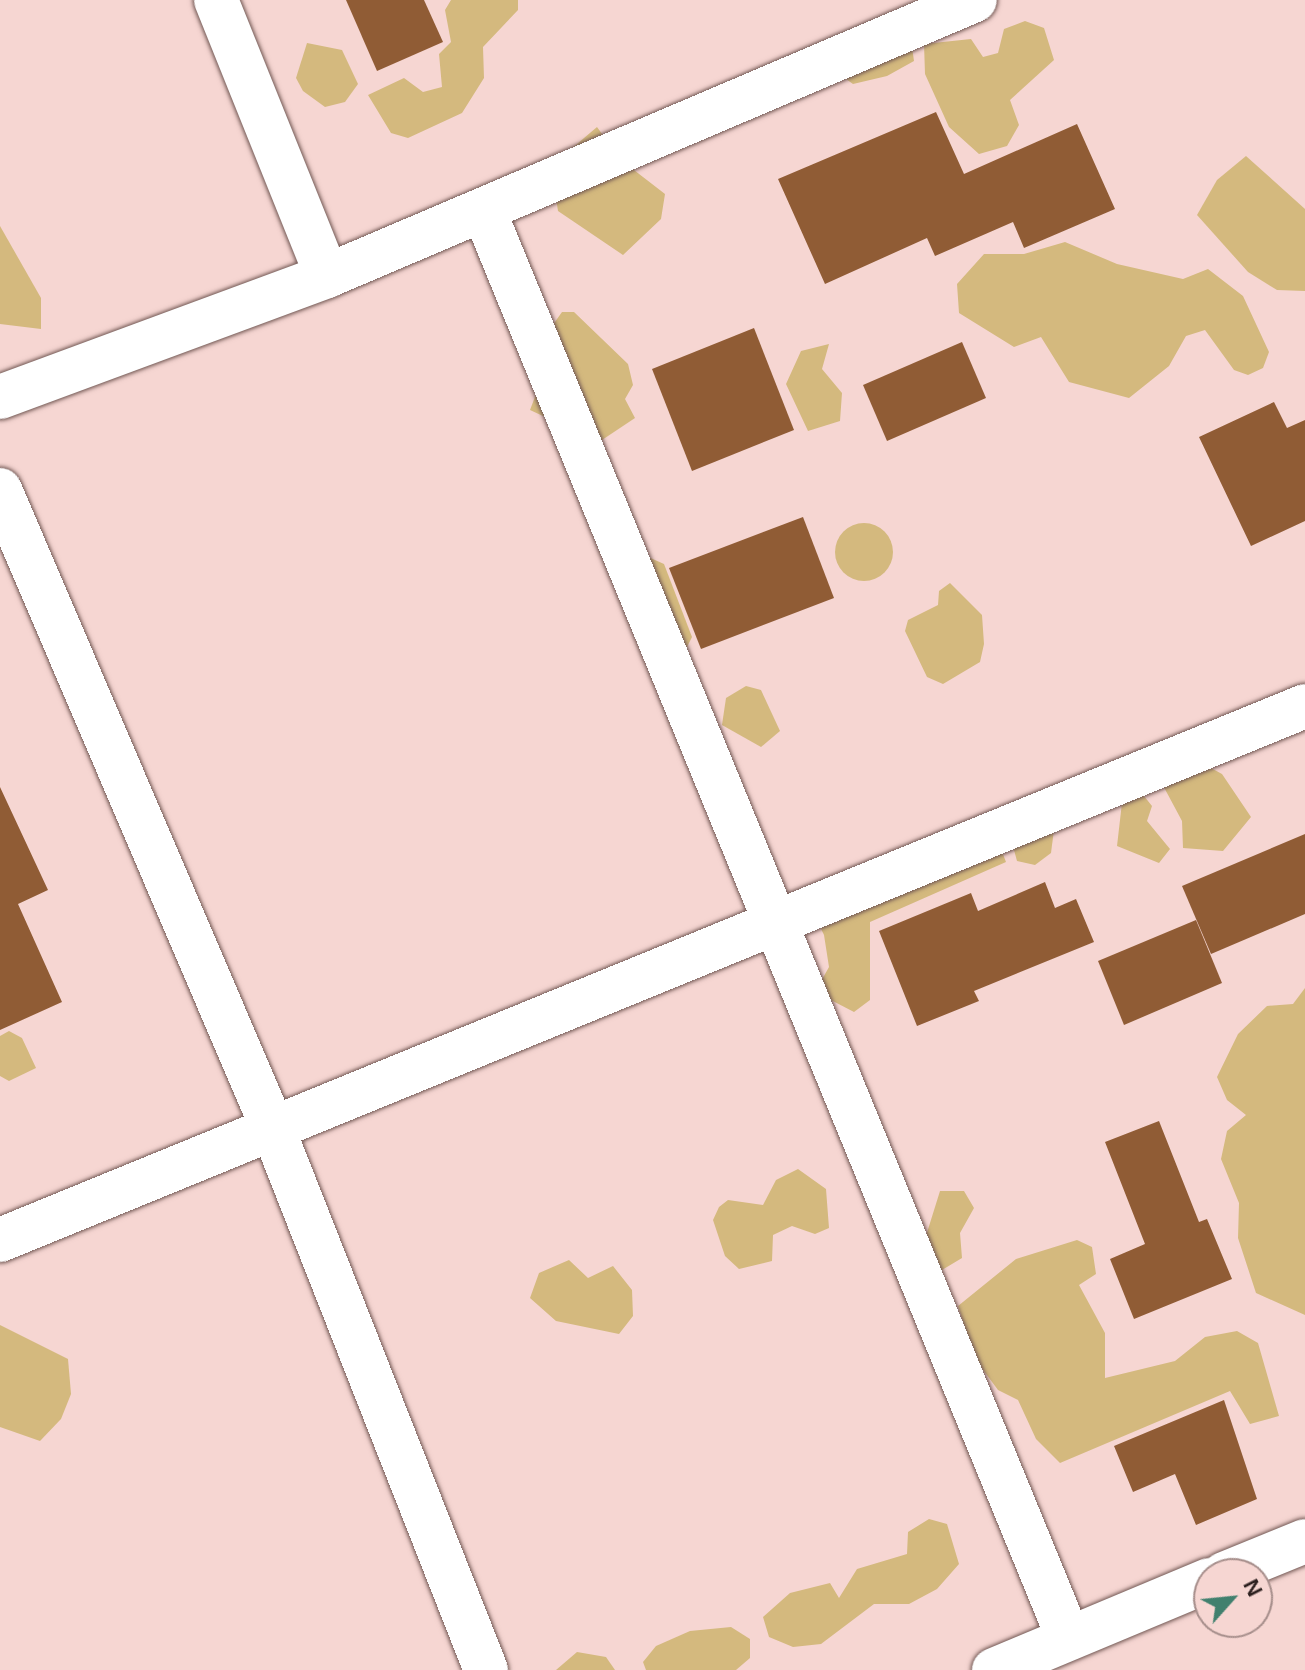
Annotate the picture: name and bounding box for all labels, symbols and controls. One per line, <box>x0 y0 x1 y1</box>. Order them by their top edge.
north arrow <box>1193 1558 1273 1638</box>
text: N <box>1238 1575 1268 1601</box>

